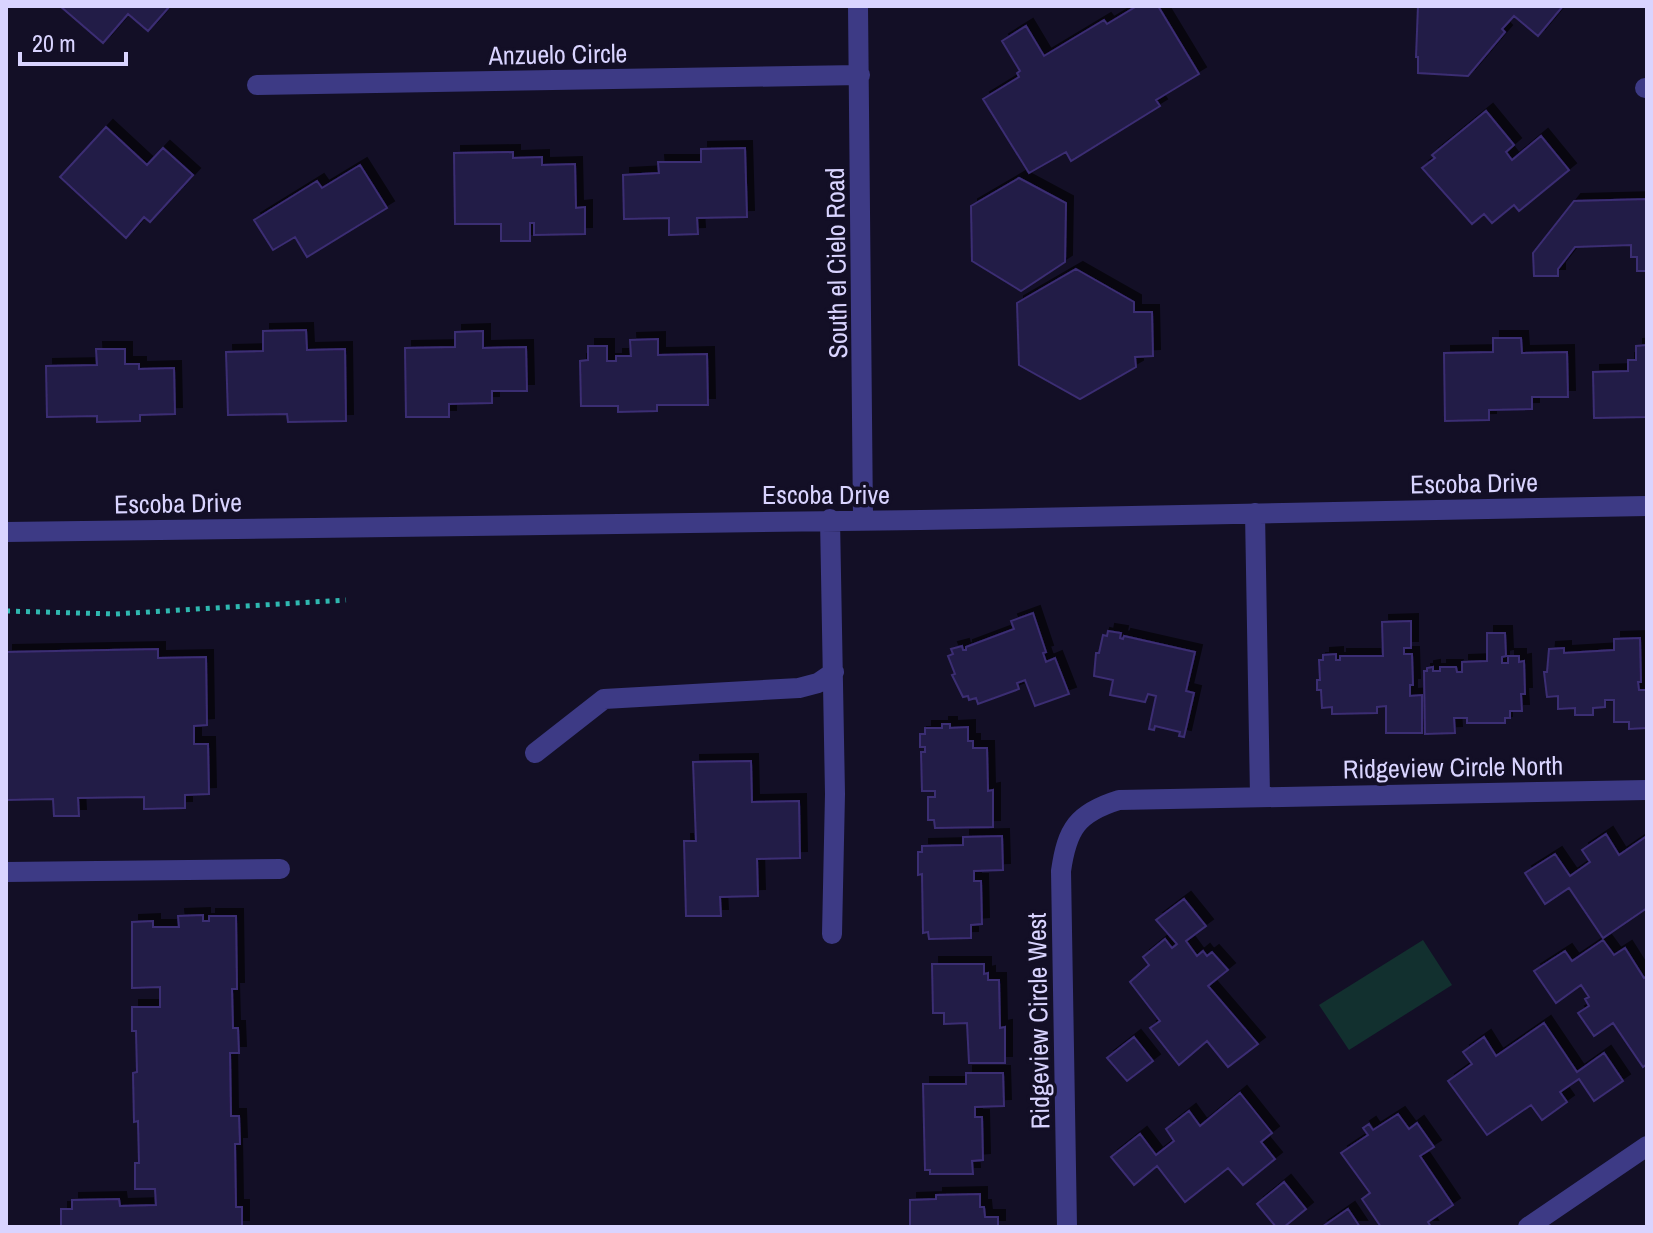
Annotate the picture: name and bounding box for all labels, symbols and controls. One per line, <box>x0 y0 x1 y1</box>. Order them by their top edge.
scale bar <box>20 16 126 66</box>
text: 20 m <box>32 27 76 59</box>
street label: Anzuelo Circle <box>487 35 628 73</box>
street label: South el Cielo Road <box>817 167 855 359</box>
street label: Escoba Drive <box>1410 464 1538 502</box>
street label: Escoba Drive <box>762 477 890 512</box>
street label: Escoba Drive <box>114 484 242 522</box>
street label: Ridgeview Circle North <box>1343 748 1563 786</box>
street label: Ridgeview Circle West <box>1019 912 1057 1130</box>

